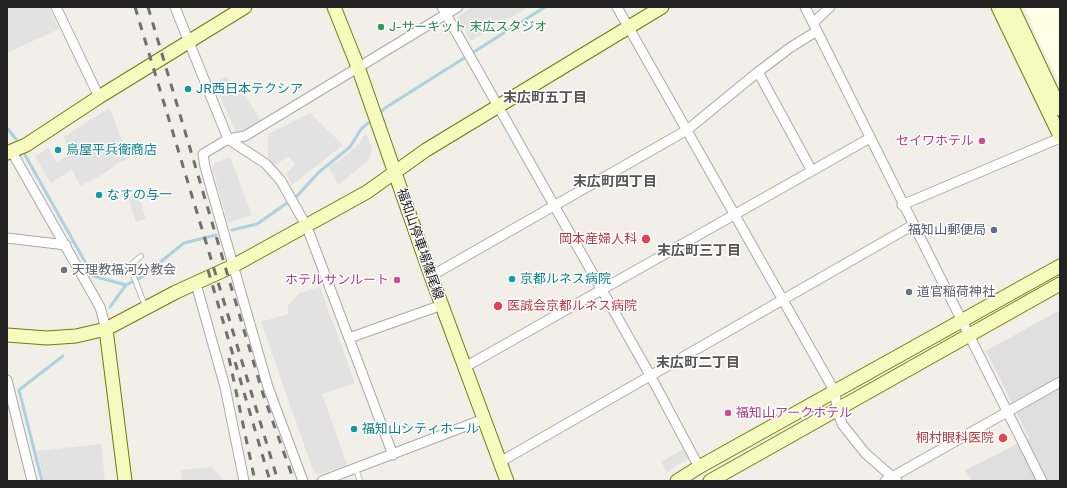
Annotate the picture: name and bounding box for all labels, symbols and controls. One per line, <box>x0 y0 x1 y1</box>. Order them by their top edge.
place label: J-サーキット 末広スタジオ <box>389 19 547 35</box>
marker: J-サーキット 末広スタジオ <box>376 22 386 32</box>
place label: JR西日本テクシア <box>196 81 303 97</box>
marker: JR西日本テクシア <box>183 84 193 94</box>
district label: 末広町五丁目 <box>503 90 587 106</box>
place label: セイワホテル <box>896 133 974 149</box>
marker: セイワホテル <box>977 136 987 146</box>
place label: 鳥屋平兵衛商店 <box>66 142 157 158</box>
marker: 鳥屋平兵衛商店 <box>53 145 63 155</box>
district label: 末広町四丁目 <box>573 174 657 190</box>
street label: 福知山停車場篠尾線 <box>394 186 446 302</box>
place label: なすの与一 <box>107 187 172 203</box>
marker: なすの与一 <box>94 190 104 200</box>
place label: 福知山郵便局 <box>908 222 986 238</box>
marker: 福知山郵便局 <box>989 225 999 235</box>
place label: 岡本産婦人科 <box>559 231 637 247</box>
marker: 岡本産婦人科 <box>640 233 652 245</box>
district label: 末広町三丁目 <box>657 243 741 259</box>
place label: 天理教福河分教会 <box>72 262 176 278</box>
marker: 天理教福河分教会 <box>59 265 69 275</box>
place label: 京都ルネス病院 <box>520 271 611 287</box>
place label: ホテルサンルート <box>285 272 389 288</box>
marker: 京都ルネス病院 <box>507 274 517 284</box>
marker: ホテルサンルート <box>392 275 402 285</box>
place label: 道官稲荷神社 <box>917 284 995 300</box>
marker: 道官稲荷神社 <box>904 287 914 297</box>
place label: 医誠会京都ルネス病院 <box>507 298 637 314</box>
marker: 医誠会京都ルネス病院 <box>492 300 504 312</box>
district label: 末広町二丁目 <box>656 355 740 371</box>
place label: 福知山アークホテル <box>736 405 852 421</box>
marker: 福知山アークホテル <box>723 408 733 418</box>
place label: 福知山シティホール <box>362 421 479 437</box>
marker: 福知山シティホール <box>349 424 359 434</box>
place label: 桐村眼科医院 <box>916 430 994 446</box>
marker: 桐村眼科医院 <box>997 432 1009 444</box>

